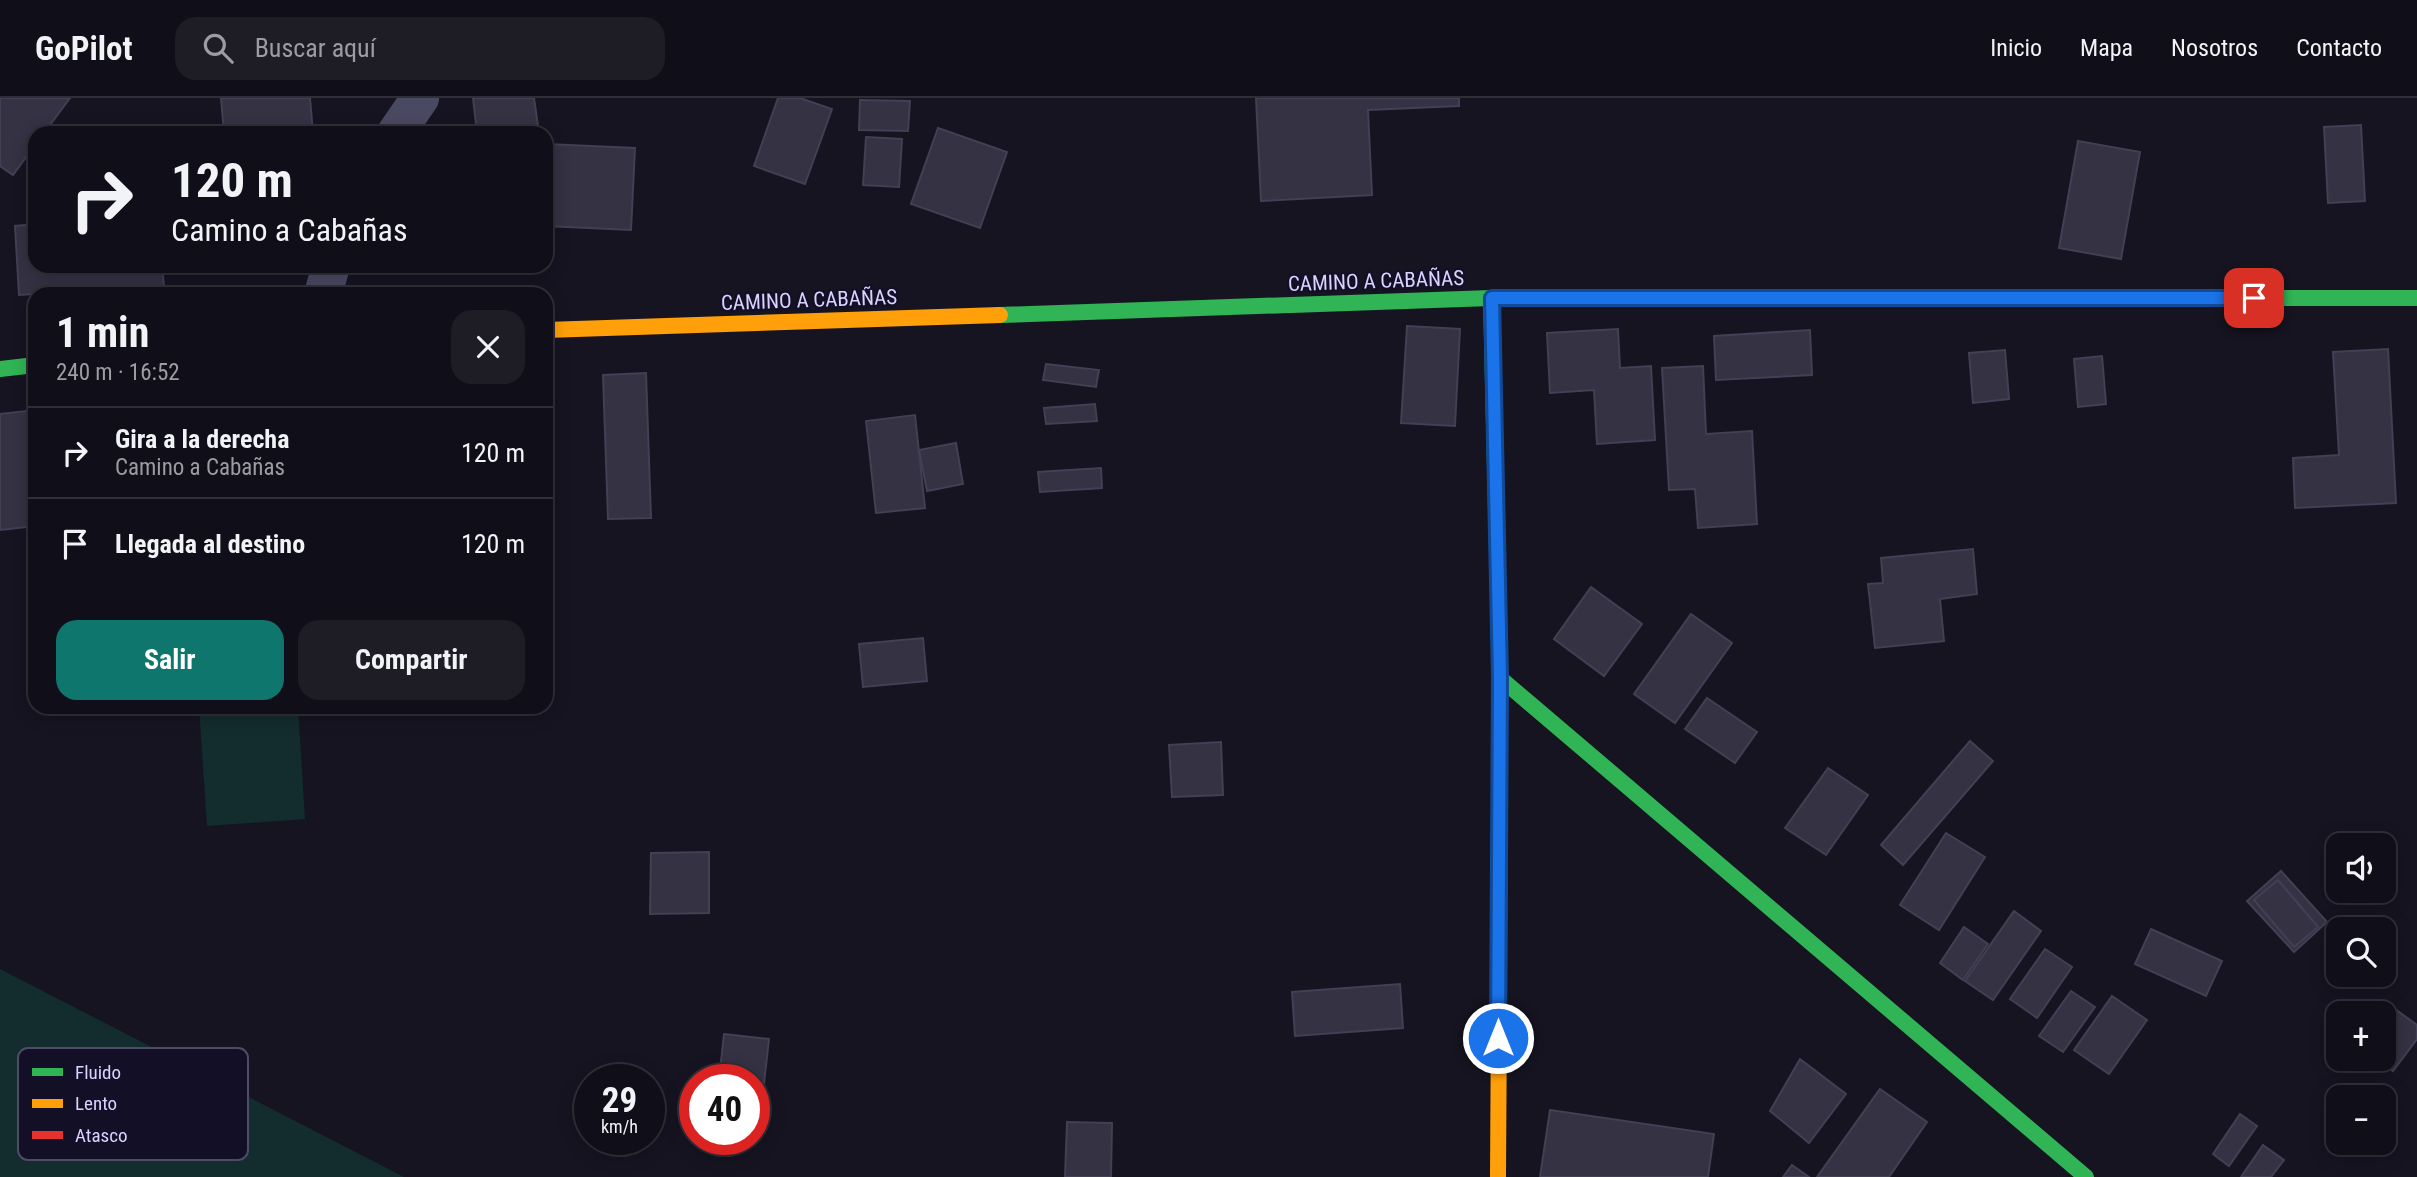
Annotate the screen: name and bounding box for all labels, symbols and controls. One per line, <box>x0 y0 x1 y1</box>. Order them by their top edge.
search box <box>175 17 665 80</box>
text: GoPilot <box>35 29 133 68</box>
icon: search <box>199 29 237 67</box>
text: Buscar aquí <box>255 33 376 63</box>
text: Inicio <box>1990 34 2042 62</box>
text: Mapa <box>2080 34 2133 62</box>
text: Nosotros <box>2171 34 2258 62</box>
text: Contacto <box>2296 34 2382 62</box>
text: 120 m <box>171 152 293 209</box>
icon: right <box>56 154 147 245</box>
text: Camino a Cabañas <box>171 211 407 249</box>
street label: CAMINO A CABAÑAS <box>1287 266 1465 296</box>
pin <box>2224 268 2284 328</box>
icon: arrive <box>2235 279 2273 317</box>
street label: CAMINO A CABAÑAS <box>720 285 898 315</box>
text: 1 min <box>56 308 149 357</box>
button: close <box>451 310 525 384</box>
text: 240 m · 16:52 <box>56 359 180 386</box>
text: Gira a la derecha <box>115 424 289 454</box>
icon: right <box>56 434 94 472</box>
text: 120 m <box>461 438 525 468</box>
text: Camino a Cabañas <box>115 454 285 481</box>
icon: arrive <box>56 525 94 563</box>
text: Llegada al destino <box>115 529 305 559</box>
text: 120 m <box>461 529 525 559</box>
button: Salir <box>56 620 284 700</box>
button: Compartir <box>298 620 525 700</box>
map controls <box>2326 833 2396 1155</box>
button: sound <box>2326 833 2396 903</box>
button: search <box>2326 917 2396 987</box>
position arrow <box>1461 1001 1535 1075</box>
button: + <box>2326 1001 2396 1071</box>
legend <box>18 1048 248 1160</box>
text: Fluido <box>75 1061 121 1084</box>
speed limit sign: 40 <box>679 1064 770 1155</box>
text: 29 <box>602 1080 637 1121</box>
button: − <box>2326 1085 2396 1155</box>
text: Lento <box>75 1092 117 1115</box>
text: km/h <box>601 1116 638 1137</box>
text: Atasco <box>75 1124 128 1147</box>

